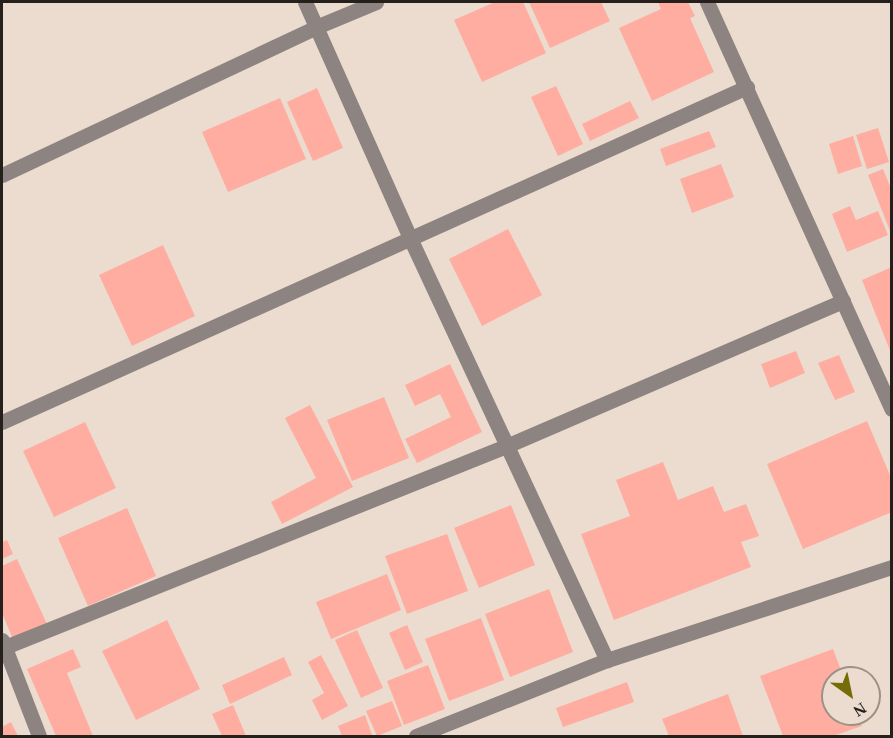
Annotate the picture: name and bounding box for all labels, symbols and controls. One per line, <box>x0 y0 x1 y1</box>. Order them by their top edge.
north arrow <box>821 666 881 726</box>
text: N <box>851 700 869 720</box>

